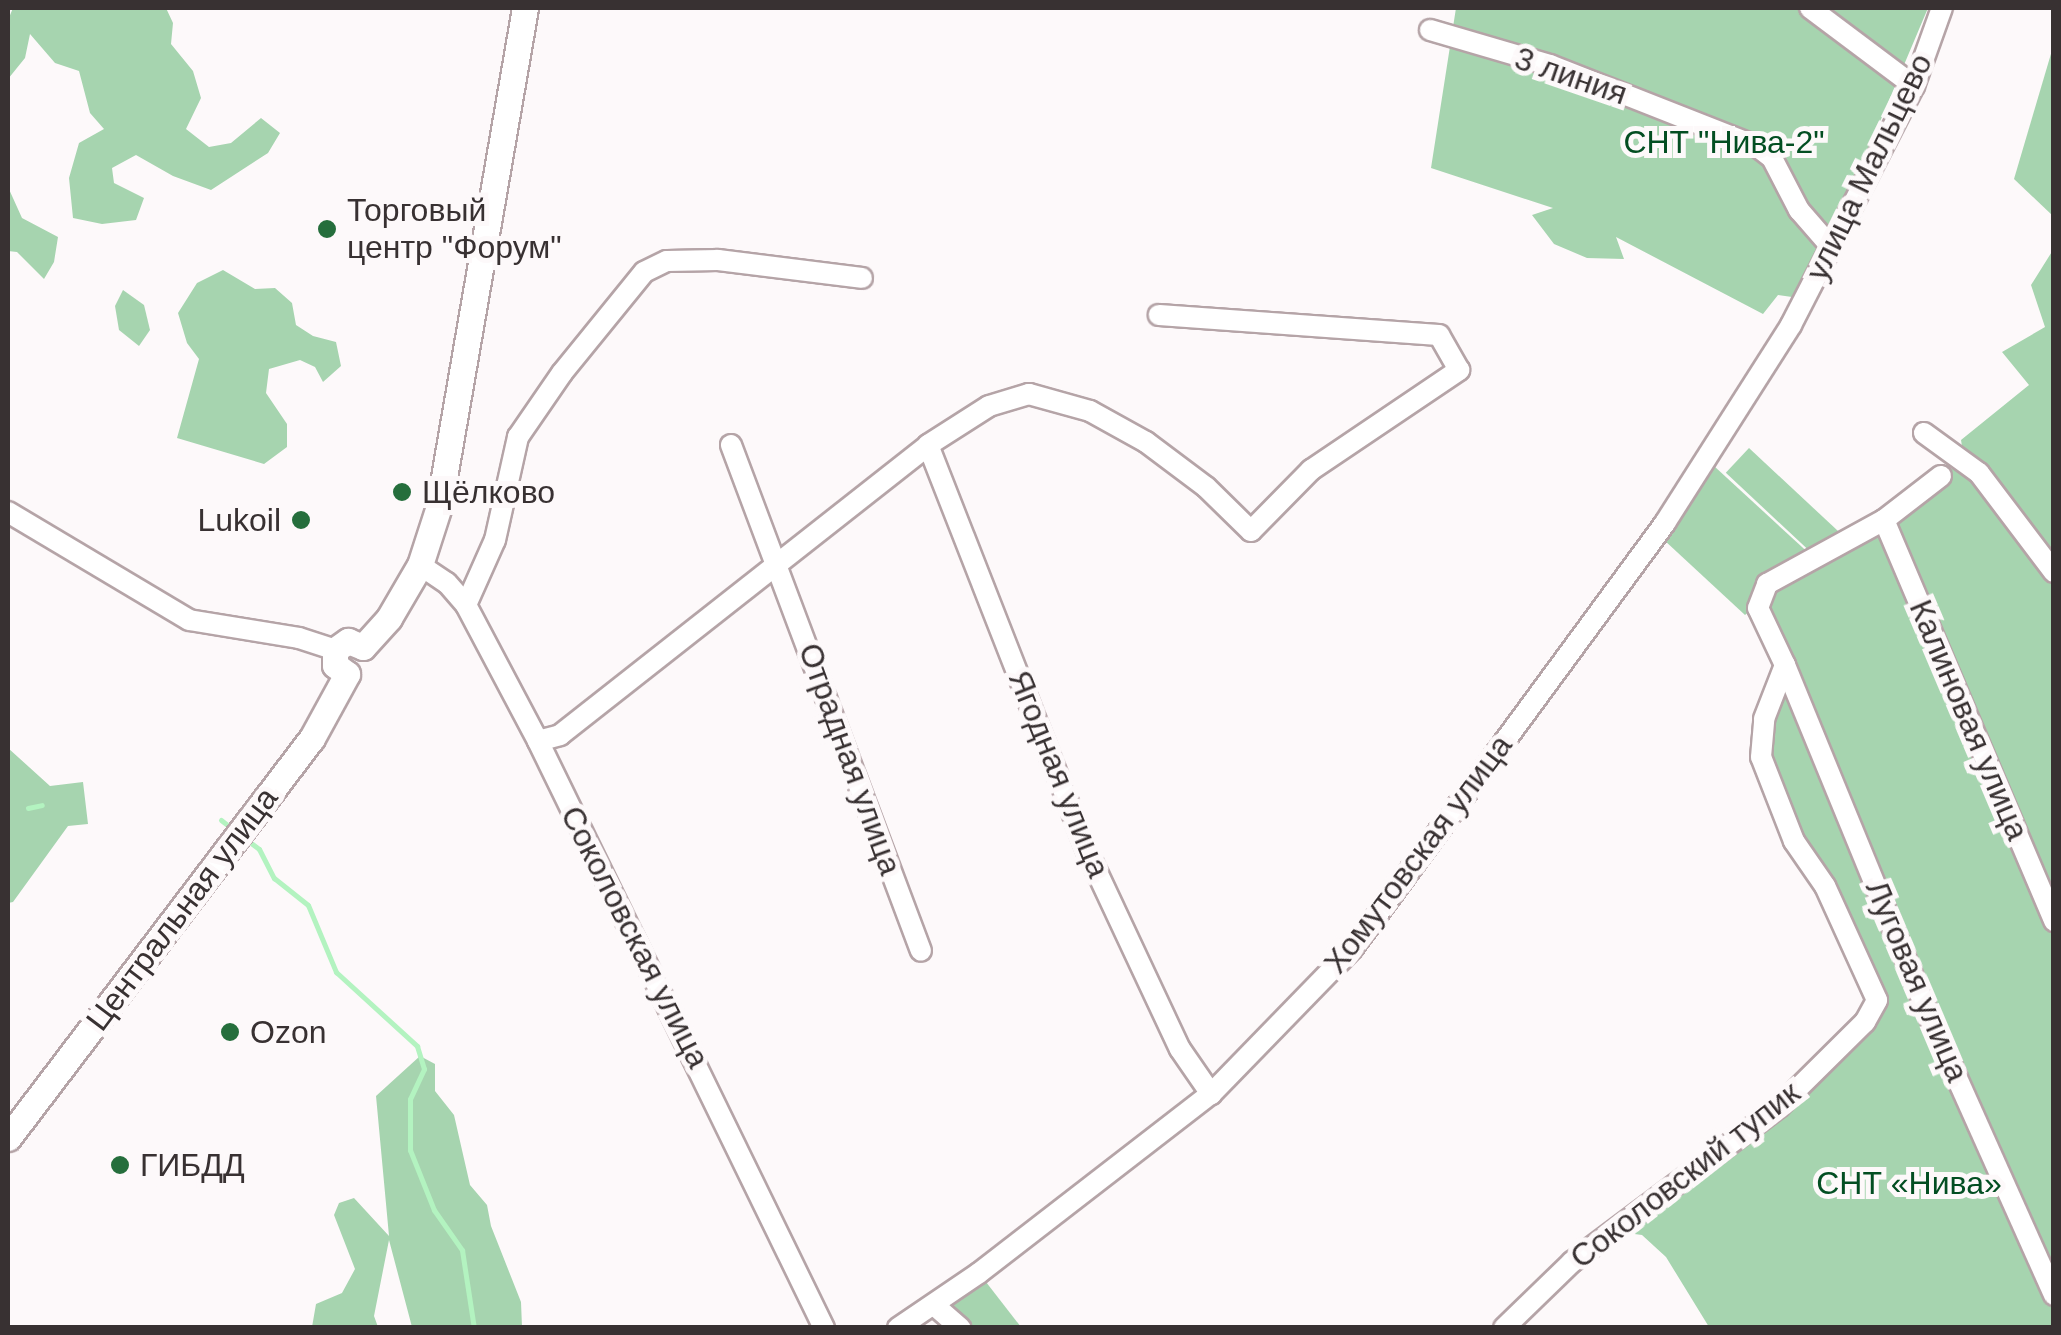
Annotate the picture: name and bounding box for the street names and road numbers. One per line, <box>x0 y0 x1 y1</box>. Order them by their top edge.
street label: 3 линия <box>1510 39 1632 113</box>
street label: улица Мальцево <box>1798 47 1940 287</box>
street label: Калиновая улица <box>1901 594 2037 846</box>
street label: Отрадная улица <box>790 638 910 880</box>
street label: Ягодная улица <box>1000 665 1118 883</box>
street label: Хомутовская улица <box>1316 727 1520 981</box>
street label: Центральная улица <box>78 780 286 1038</box>
street label: Соколовская улица <box>552 800 718 1074</box>
street label: Луговая улица <box>1857 875 1977 1087</box>
street label: Соколовский тупик <box>1563 1073 1807 1277</box>

